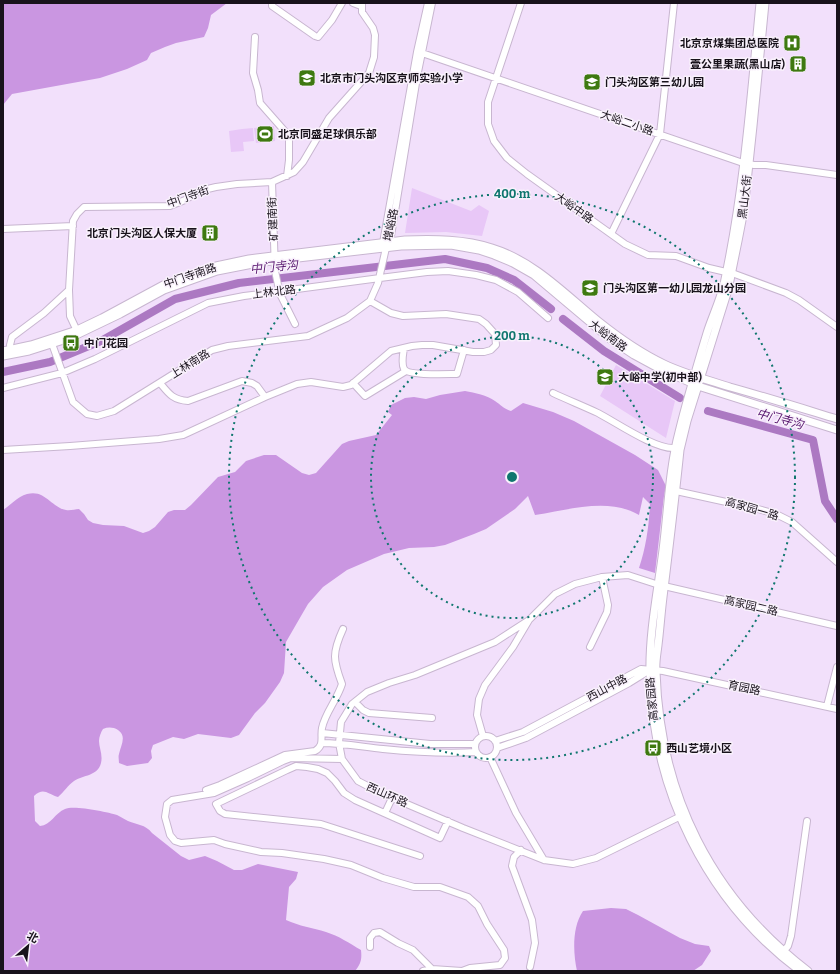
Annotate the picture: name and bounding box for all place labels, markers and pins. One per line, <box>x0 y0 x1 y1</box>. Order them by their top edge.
hospital icon: 北京京煤集团总医院 <box>782 33 802 53</box>
place label: 北京京煤集团总医院 <box>680 37 779 50</box>
building icon: 壹公里果蔬(黑山店) <box>788 54 808 74</box>
place label: 壹公里果蔬(黑山店) <box>690 58 786 71</box>
school or university icon: 北京市门头沟区京师实验小学 <box>297 68 317 88</box>
place label: 北京市门头沟区京师实验小学 <box>320 72 463 85</box>
school or university icon: 门头沟区第三幼儿园 <box>582 72 602 92</box>
place label: 门头沟区第三幼儿园 <box>605 76 704 89</box>
sports icon: 北京同盛足球俱乐部 <box>255 124 275 144</box>
place label: 北京同盛足球俱乐部 <box>278 128 377 141</box>
building icon: 北京门头沟区人保大厦 <box>200 223 220 243</box>
place label: 北京门头沟区人保大厦 <box>87 227 197 240</box>
school or university icon: 门头沟区第一幼儿园龙山分园 <box>580 278 600 298</box>
place label: 门头沟区第一幼儿园龙山分园 <box>603 282 746 295</box>
bus stop icon: 中门花园 <box>61 333 81 353</box>
place label: 中门花园 <box>84 337 128 350</box>
school or university icon: 大峪中学(初中部) <box>595 367 615 387</box>
place label: 大峪中学(初中部) <box>618 371 702 384</box>
centre of rings <box>505 470 519 484</box>
bus stop icon: 西山艺境小区 <box>643 738 663 758</box>
place label: 西山艺境小区 <box>666 742 732 755</box>

